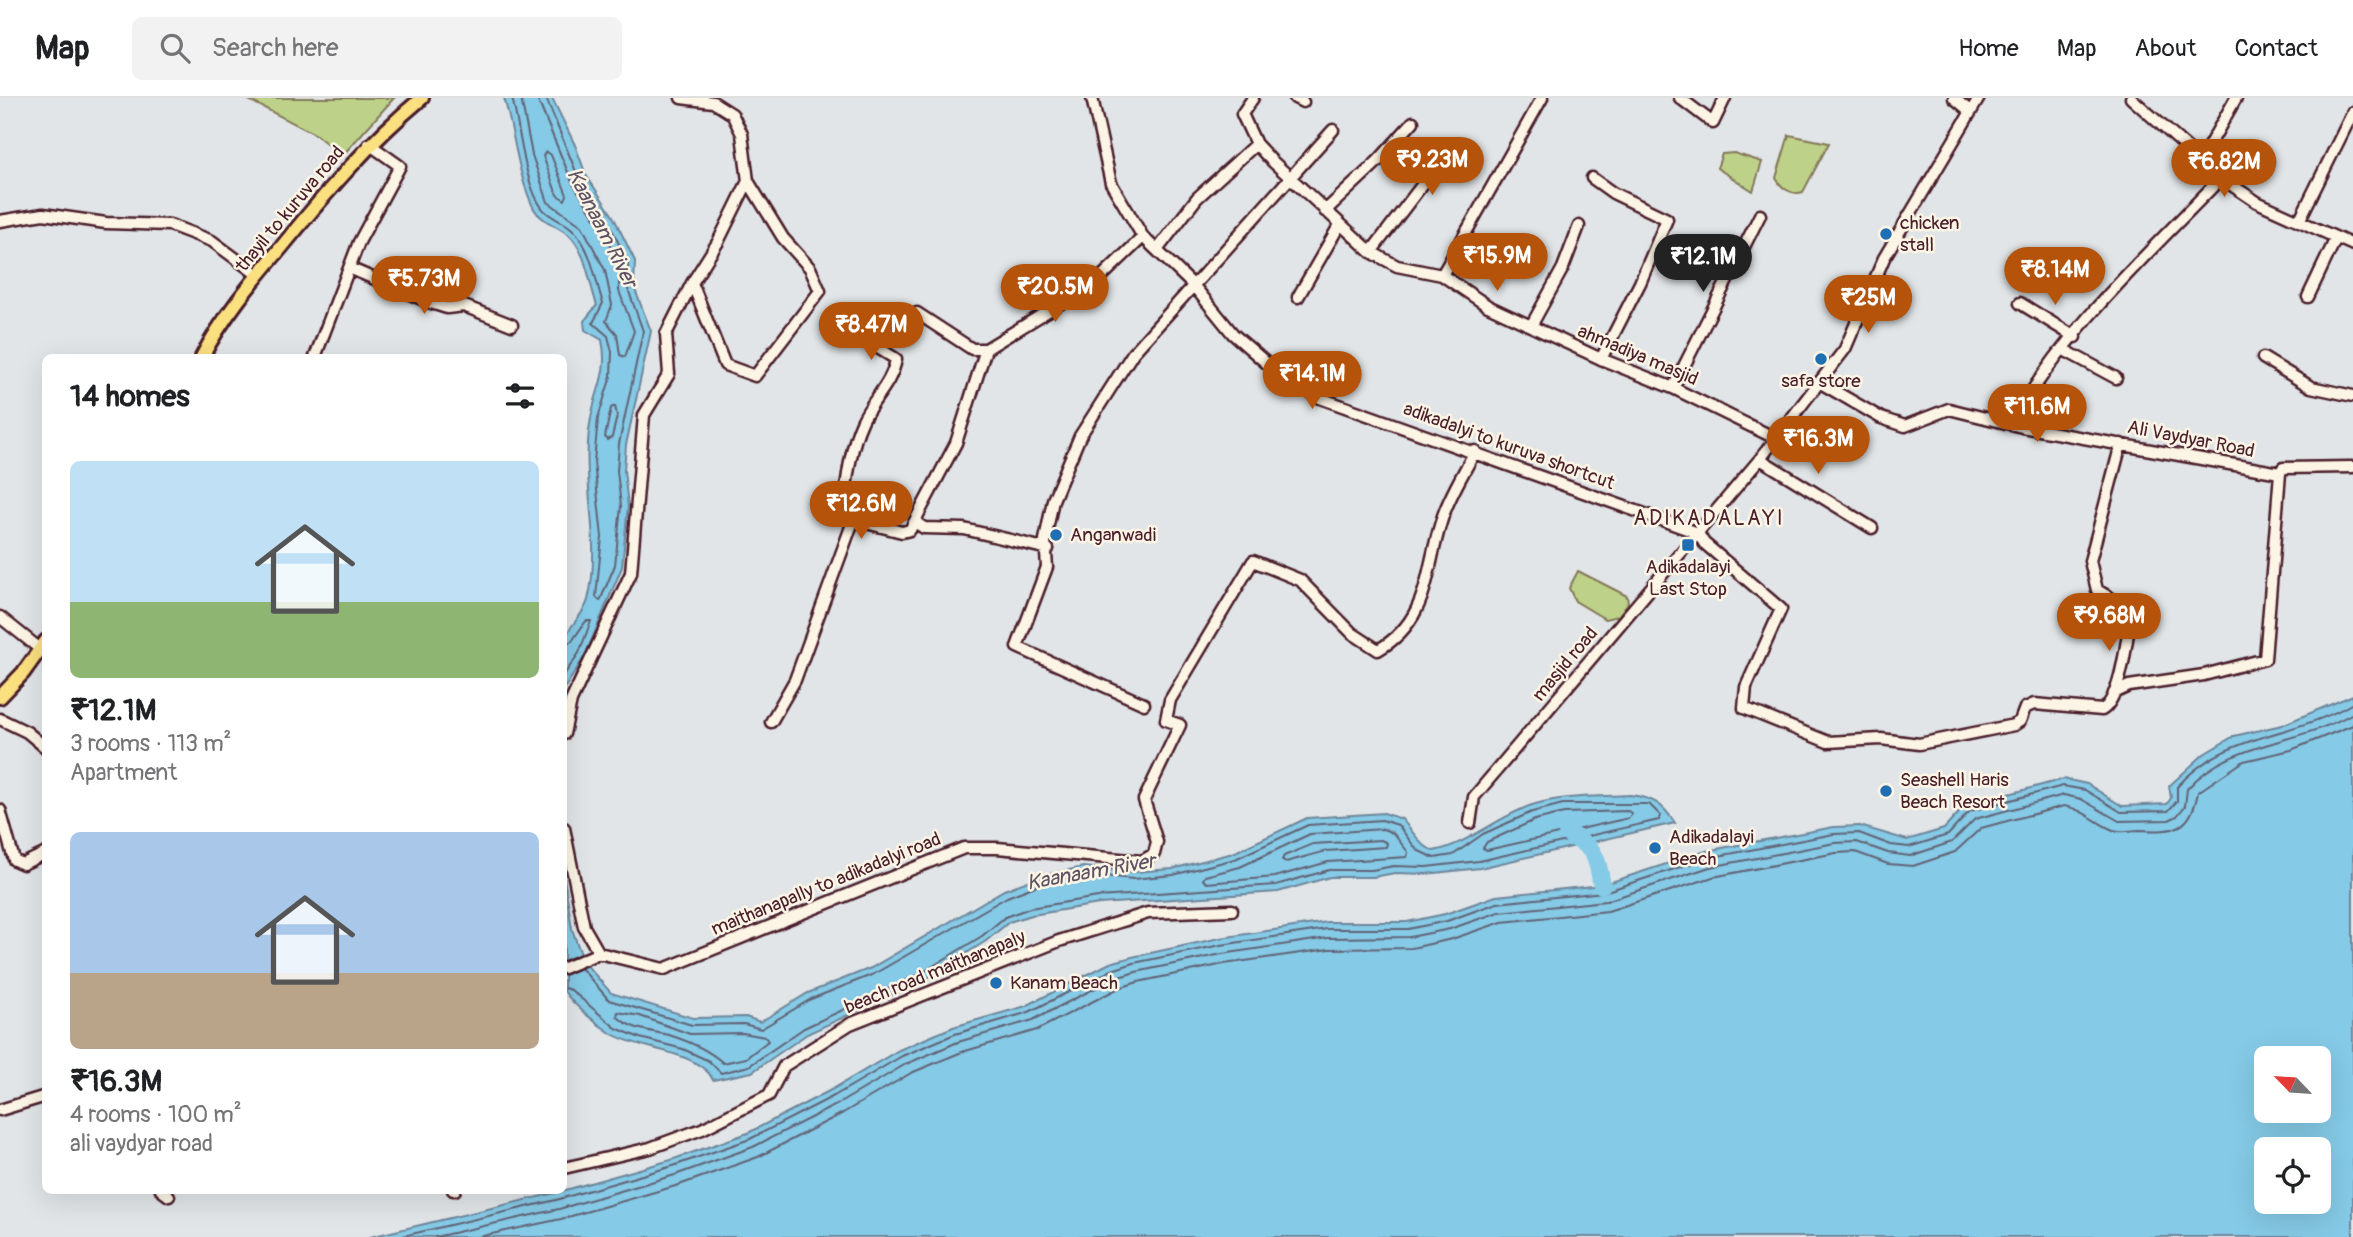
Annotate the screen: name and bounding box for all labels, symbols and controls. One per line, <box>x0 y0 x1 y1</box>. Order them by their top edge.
search box <box>132 17 622 80</box>
text: Map <box>35 28 90 69</box>
icon: search <box>156 29 194 67</box>
text: Search here <box>212 32 339 64</box>
text: Home <box>1958 34 2019 63</box>
text: Map <box>2057 34 2097 63</box>
text: About <box>2135 34 2197 63</box>
text: Contact <box>2235 34 2318 63</box>
pin: ₹9.23M <box>1375 138 1489 197</box>
pin: ₹6.82M <box>2167 140 2281 199</box>
street label: thayil to kuruva road <box>230 141 350 278</box>
text: ₹9.23M <box>1396 145 1468 174</box>
text: ₹6.82M <box>2187 147 2261 176</box>
water label: Kaanaam River <box>560 164 645 294</box>
place label: chicken stall <box>1900 211 1959 257</box>
marker: chicken stall <box>1878 226 1894 242</box>
pin: ₹15.9M <box>1440 234 1554 293</box>
pin: ₹12.1M <box>1646 234 1760 294</box>
text: ₹15.9M <box>1463 241 1531 270</box>
text: ₹12.1M <box>1670 242 1736 271</box>
pin: ₹8.14M <box>1998 248 2112 307</box>
text: ₹8.14M <box>2020 255 2090 284</box>
pin: ₹5.73M <box>367 256 481 316</box>
text: ₹5.73M <box>388 264 460 293</box>
pin: ₹20.5M <box>998 264 1112 324</box>
text: ₹20.5M <box>1017 272 1093 301</box>
pin: ₹25M <box>1827 275 1909 335</box>
text: ₹25M <box>1840 283 1896 312</box>
pin: ₹8.47M <box>814 302 928 362</box>
text: ₹8.47M <box>835 310 907 339</box>
street label: ahmadiya masjid <box>1574 319 1702 391</box>
marker: safa store <box>1813 351 1829 367</box>
pin: ₹14.1M <box>1255 352 1369 411</box>
text: ₹14.1M <box>1279 359 1345 388</box>
place label: safa store <box>1781 369 1861 393</box>
icon: filters <box>501 377 539 415</box>
text: 14 homes <box>70 378 190 415</box>
pin: ₹11.6M <box>1980 384 2094 444</box>
text: ₹11.6M <box>2004 392 2070 421</box>
street label: adikadalyi to kuruva shortcut <box>1400 397 1618 495</box>
street label: Ali Vaydyar Road <box>2125 415 2257 463</box>
pin: ₹16.3M <box>1761 416 1875 476</box>
text: ₹16.3M <box>1783 424 1853 453</box>
pin: ₹12.6M <box>804 482 918 541</box>
text: ₹12.6M <box>826 489 896 518</box>
district label: ADIKADALAYI <box>1633 505 1785 532</box>
icon: home <box>242 506 368 632</box>
place label: Anganwadi <box>1070 523 1156 547</box>
marker: Anganwadi <box>1048 527 1064 543</box>
marker: Adikadalayi Last Stop <box>1680 537 1696 553</box>
place label: Adikadalayi Last Stop <box>1646 555 1730 601</box>
pin: ₹9.68M <box>2052 594 2166 653</box>
text: ₹9.68M <box>2073 601 2145 630</box>
street label: masjid road <box>1527 622 1603 706</box>
text: ₹12.1M <box>70 692 156 729</box>
text: 3 rooms · 113 m² <box>70 729 231 758</box>
text: Apartment <box>70 758 177 787</box>
place label: Seashell Haris Beach Resort <box>1900 768 2009 814</box>
marker: Seashell Haris Beach Resort <box>1878 783 1894 799</box>
place label: Adikadalayi Beach <box>1669 825 1754 871</box>
street label: maithanapally to adikadalyi road <box>708 827 944 941</box>
marker: Adikadalayi Beach <box>1647 840 1663 856</box>
water label: Kaanaam River <box>1025 847 1160 897</box>
icon: home <box>242 877 368 1003</box>
street label: beach road maithanapaly <box>841 925 1029 1019</box>
place label: Kanam Beach <box>1010 971 1118 995</box>
marker: Kanam Beach <box>988 975 1004 991</box>
north arrow <box>2254 1046 2331 1124</box>
map controls <box>2254 1046 2331 1214</box>
text: ₹16.3M <box>70 1063 162 1100</box>
text: 4 rooms · 100 m² <box>70 1100 242 1129</box>
text: ali vaydyar road <box>70 1129 213 1158</box>
button: locate <box>2254 1137 2331 1214</box>

